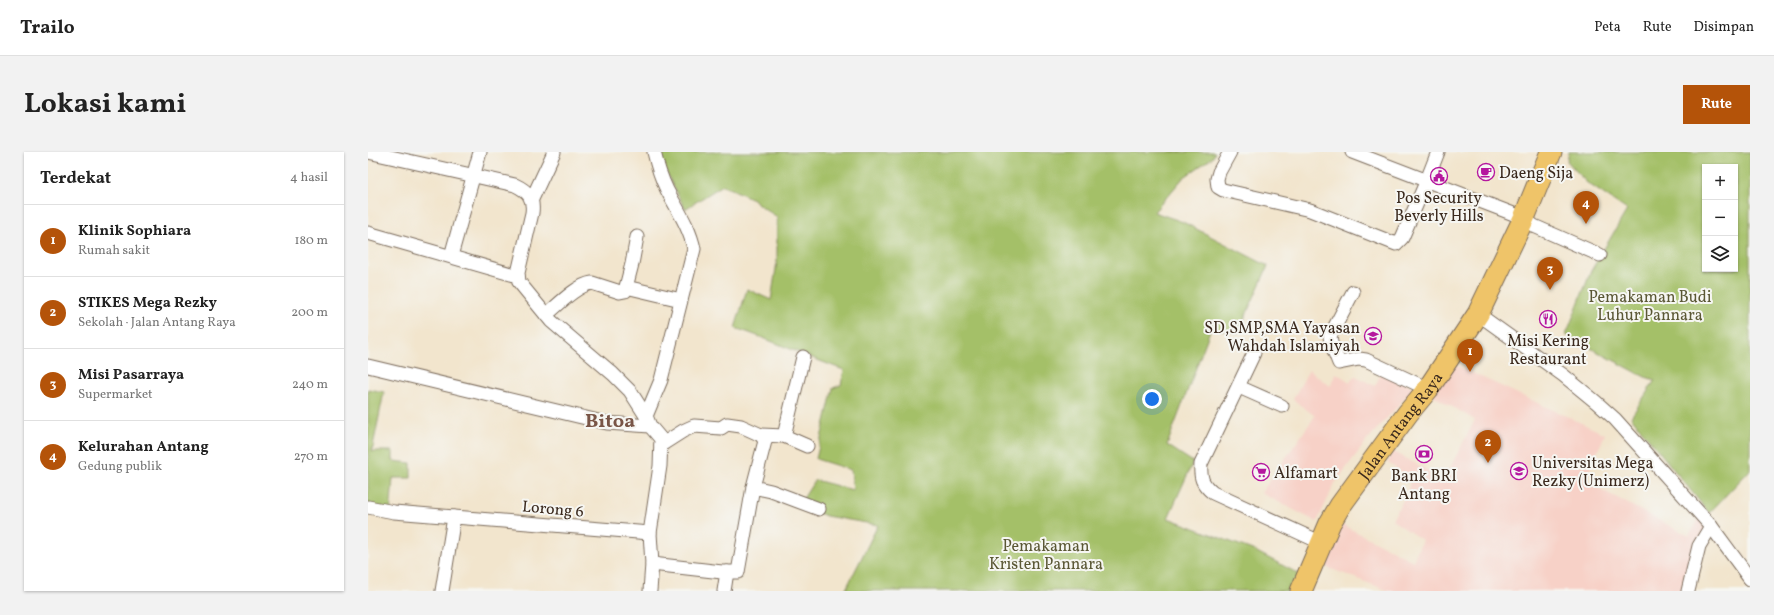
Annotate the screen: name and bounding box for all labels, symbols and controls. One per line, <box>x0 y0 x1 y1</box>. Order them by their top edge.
text: Trailo <box>20 15 75 41</box>
text: Peta <box>1594 18 1621 37</box>
text: Rute <box>1643 18 1672 37</box>
text: Disimpan <box>1694 18 1754 37</box>
text: Lokasi kami <box>24 85 186 124</box>
button: Rute <box>1683 85 1750 124</box>
cafe icon: Daeng Sija <box>1476 162 1496 182</box>
place label: Daeng Sija <box>1499 163 1573 185</box>
map controls <box>1702 164 1738 272</box>
button: + <box>1702 164 1738 200</box>
public building icon: Pos Security Beverly Hills <box>1429 166 1449 186</box>
text: Terdekat <box>40 167 111 190</box>
text: 4 hasil <box>290 169 328 187</box>
place label: Pos Security Beverly Hills <box>1394 188 1484 228</box>
pin: 4 <box>1573 191 1599 224</box>
button: − <box>1702 200 1738 236</box>
text: Klinik Sophiara <box>78 221 191 242</box>
text: 1 <box>50 232 56 250</box>
text: 180 m <box>294 232 328 250</box>
button: layers <box>1702 236 1738 272</box>
text: Rumah sakit <box>78 242 150 260</box>
pin: 3 <box>1537 257 1563 290</box>
park label: Pemakaman Budi Luhur Pannara <box>1588 287 1712 327</box>
text: STIKES Mega Rezky <box>78 293 217 314</box>
text: 2 <box>50 304 56 322</box>
text: 200 m <box>291 304 328 322</box>
restaurant icon: Misi Kering Restaurant <box>1538 309 1558 329</box>
text: Sekolah · Jalan Antang Raya <box>78 314 236 332</box>
place label: SD,SMP,SMA Yayasan Wahdah Islamiyah <box>1204 318 1360 358</box>
school or university icon: SD,SMP,SMA Yayasan Wahdah Islamiyah <box>1363 326 1383 346</box>
place label: Misi Kering Restaurant <box>1507 331 1589 371</box>
pin: 1 <box>1457 339 1483 372</box>
text: Misi Pasarraya <box>78 365 184 386</box>
street label: Jalan Antang Raya <box>1354 369 1449 485</box>
text: 3 <box>50 376 56 394</box>
text: 240 m <box>292 376 328 394</box>
text: Supermarket <box>78 386 153 404</box>
your location <box>1142 389 1162 409</box>
district label: Bitoa <box>585 408 635 436</box>
pin: 2 <box>1475 430 1501 463</box>
text: Kelurahan Antang <box>78 437 209 458</box>
bank icon: Bank BRI Antang <box>1414 444 1434 464</box>
text: 4 <box>49 448 57 466</box>
text: 270 m <box>294 448 328 466</box>
place label: Universitas Mega Rezky (Unimerz) <box>1532 453 1653 493</box>
text: Gedung publik <box>78 458 162 476</box>
school or university icon: Universitas Mega Rezky (Unimerz) <box>1509 461 1529 481</box>
supermarket icon: Alfamart <box>1251 462 1271 482</box>
place label: Alfamart <box>1274 463 1338 485</box>
place label: Bank BRI Antang <box>1391 466 1457 506</box>
street label: Lorong 6 <box>521 496 585 524</box>
park label: Pemakaman Kristen Pannara <box>989 536 1103 576</box>

